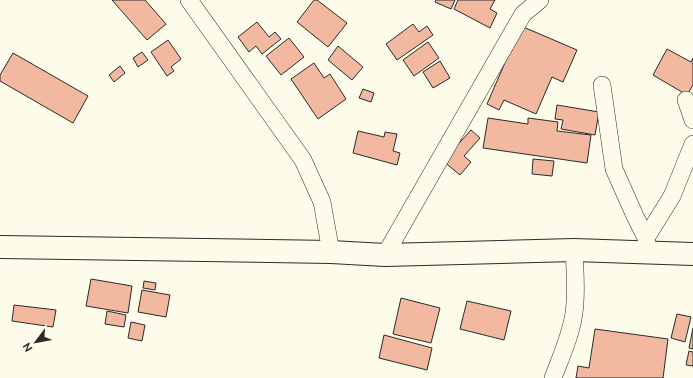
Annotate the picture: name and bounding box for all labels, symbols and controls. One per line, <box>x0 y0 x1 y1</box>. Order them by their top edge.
north arrow <box>16 322 56 362</box>
text: N <box>20 341 35 354</box>

